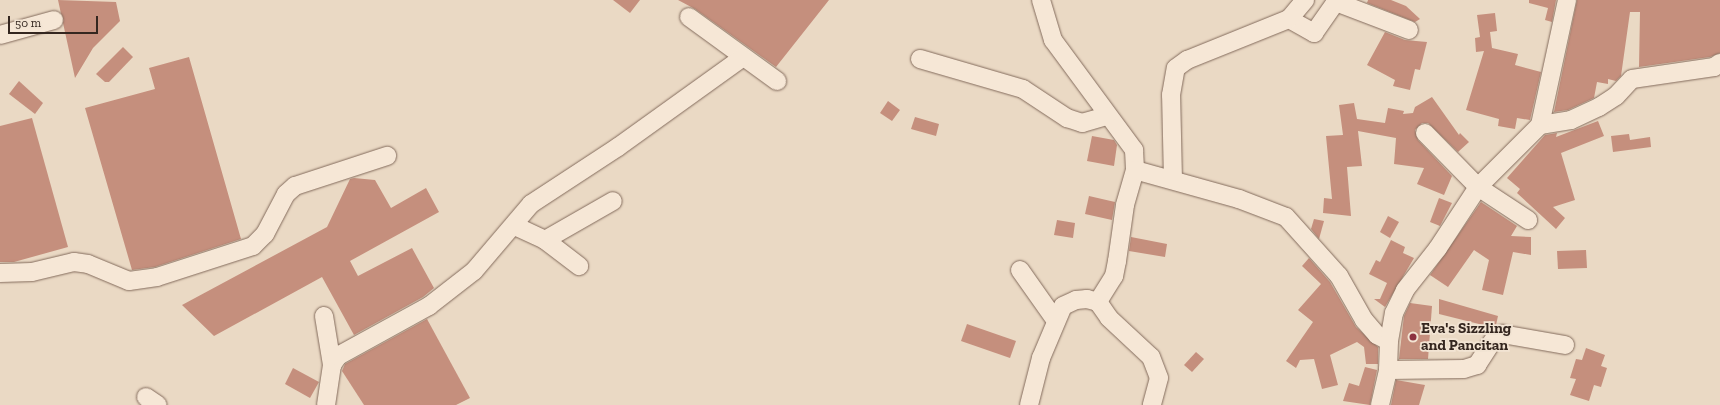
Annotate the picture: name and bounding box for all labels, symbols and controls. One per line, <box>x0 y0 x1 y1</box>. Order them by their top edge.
scale bar <box>10 8 100 34</box>
text: 50 m <box>15 16 41 30</box>
place label: Eva's Sizzling and Pancitan <box>1421 319 1511 354</box>
marker: Eva's Sizzling and Pancitan <box>1408 332 1418 342</box>

